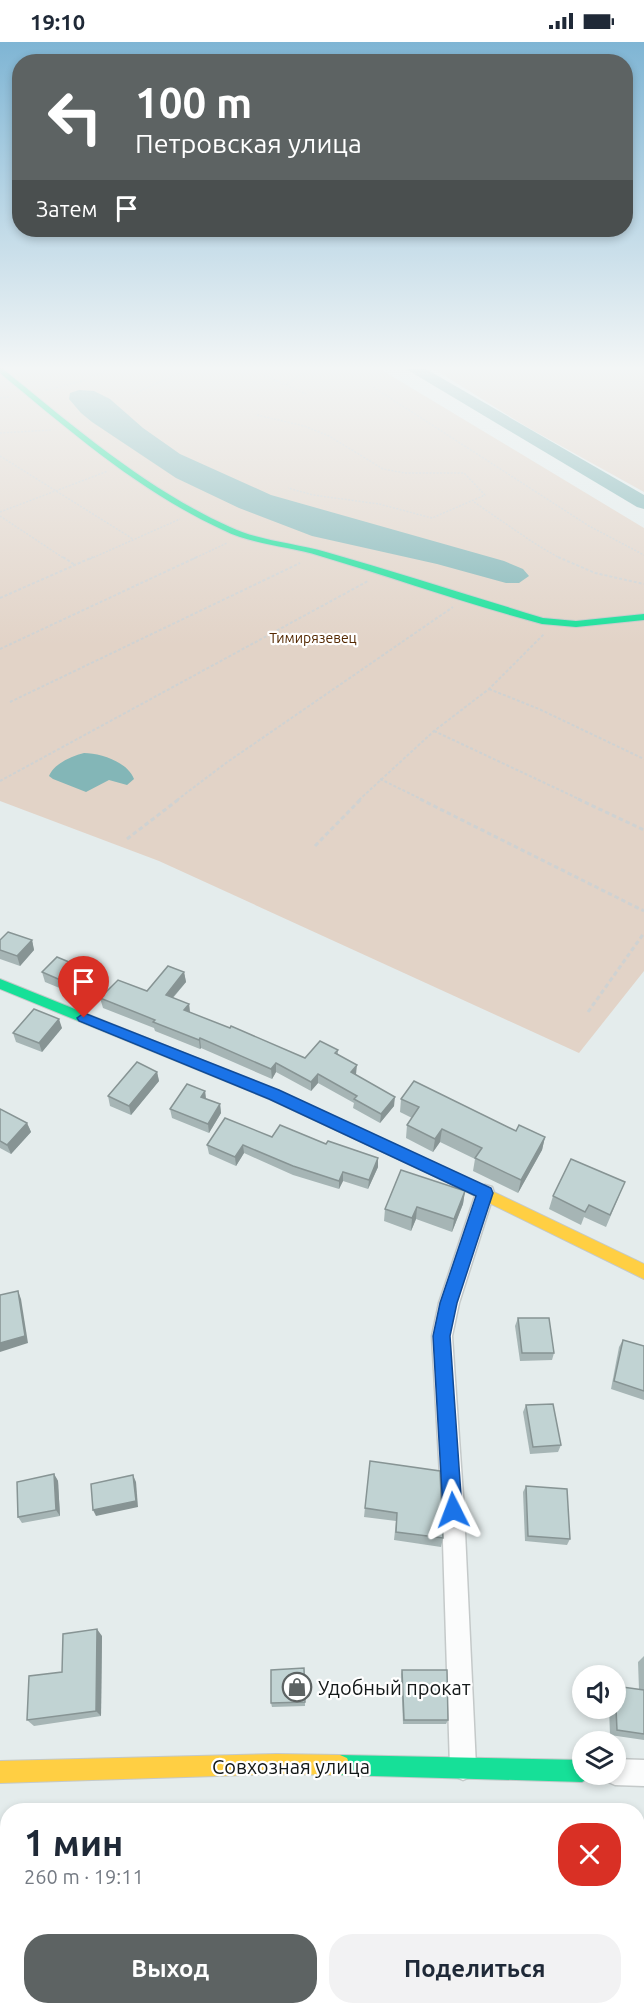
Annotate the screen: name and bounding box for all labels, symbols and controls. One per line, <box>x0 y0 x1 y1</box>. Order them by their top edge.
text: 19:10 <box>30 9 85 34</box>
icon: left <box>36 78 114 156</box>
text: 100 m <box>135 79 252 126</box>
text: Петровская улица <box>135 128 362 158</box>
icon: arrive <box>110 192 143 225</box>
text: Затем <box>36 196 98 221</box>
park label: Тимирязевец <box>269 630 357 646</box>
pin <box>58 956 109 1018</box>
icon: arrive <box>67 965 100 998</box>
position arrow <box>421 1478 485 1542</box>
map controls <box>572 1665 626 1785</box>
button: sound <box>572 1665 626 1719</box>
shop icon: Удобный прокат <box>281 1671 313 1703</box>
place label: Удобный прокат <box>318 1676 471 1699</box>
button: layers <box>572 1731 626 1785</box>
street label: Совхозная улица <box>212 1755 370 1778</box>
text: 1 мин <box>24 1822 123 1863</box>
button: close <box>558 1823 621 1886</box>
text: 260 m · 19:11 <box>24 1865 144 1888</box>
button: Выход <box>24 1934 317 2003</box>
button: Поделиться <box>329 1934 621 2003</box>

